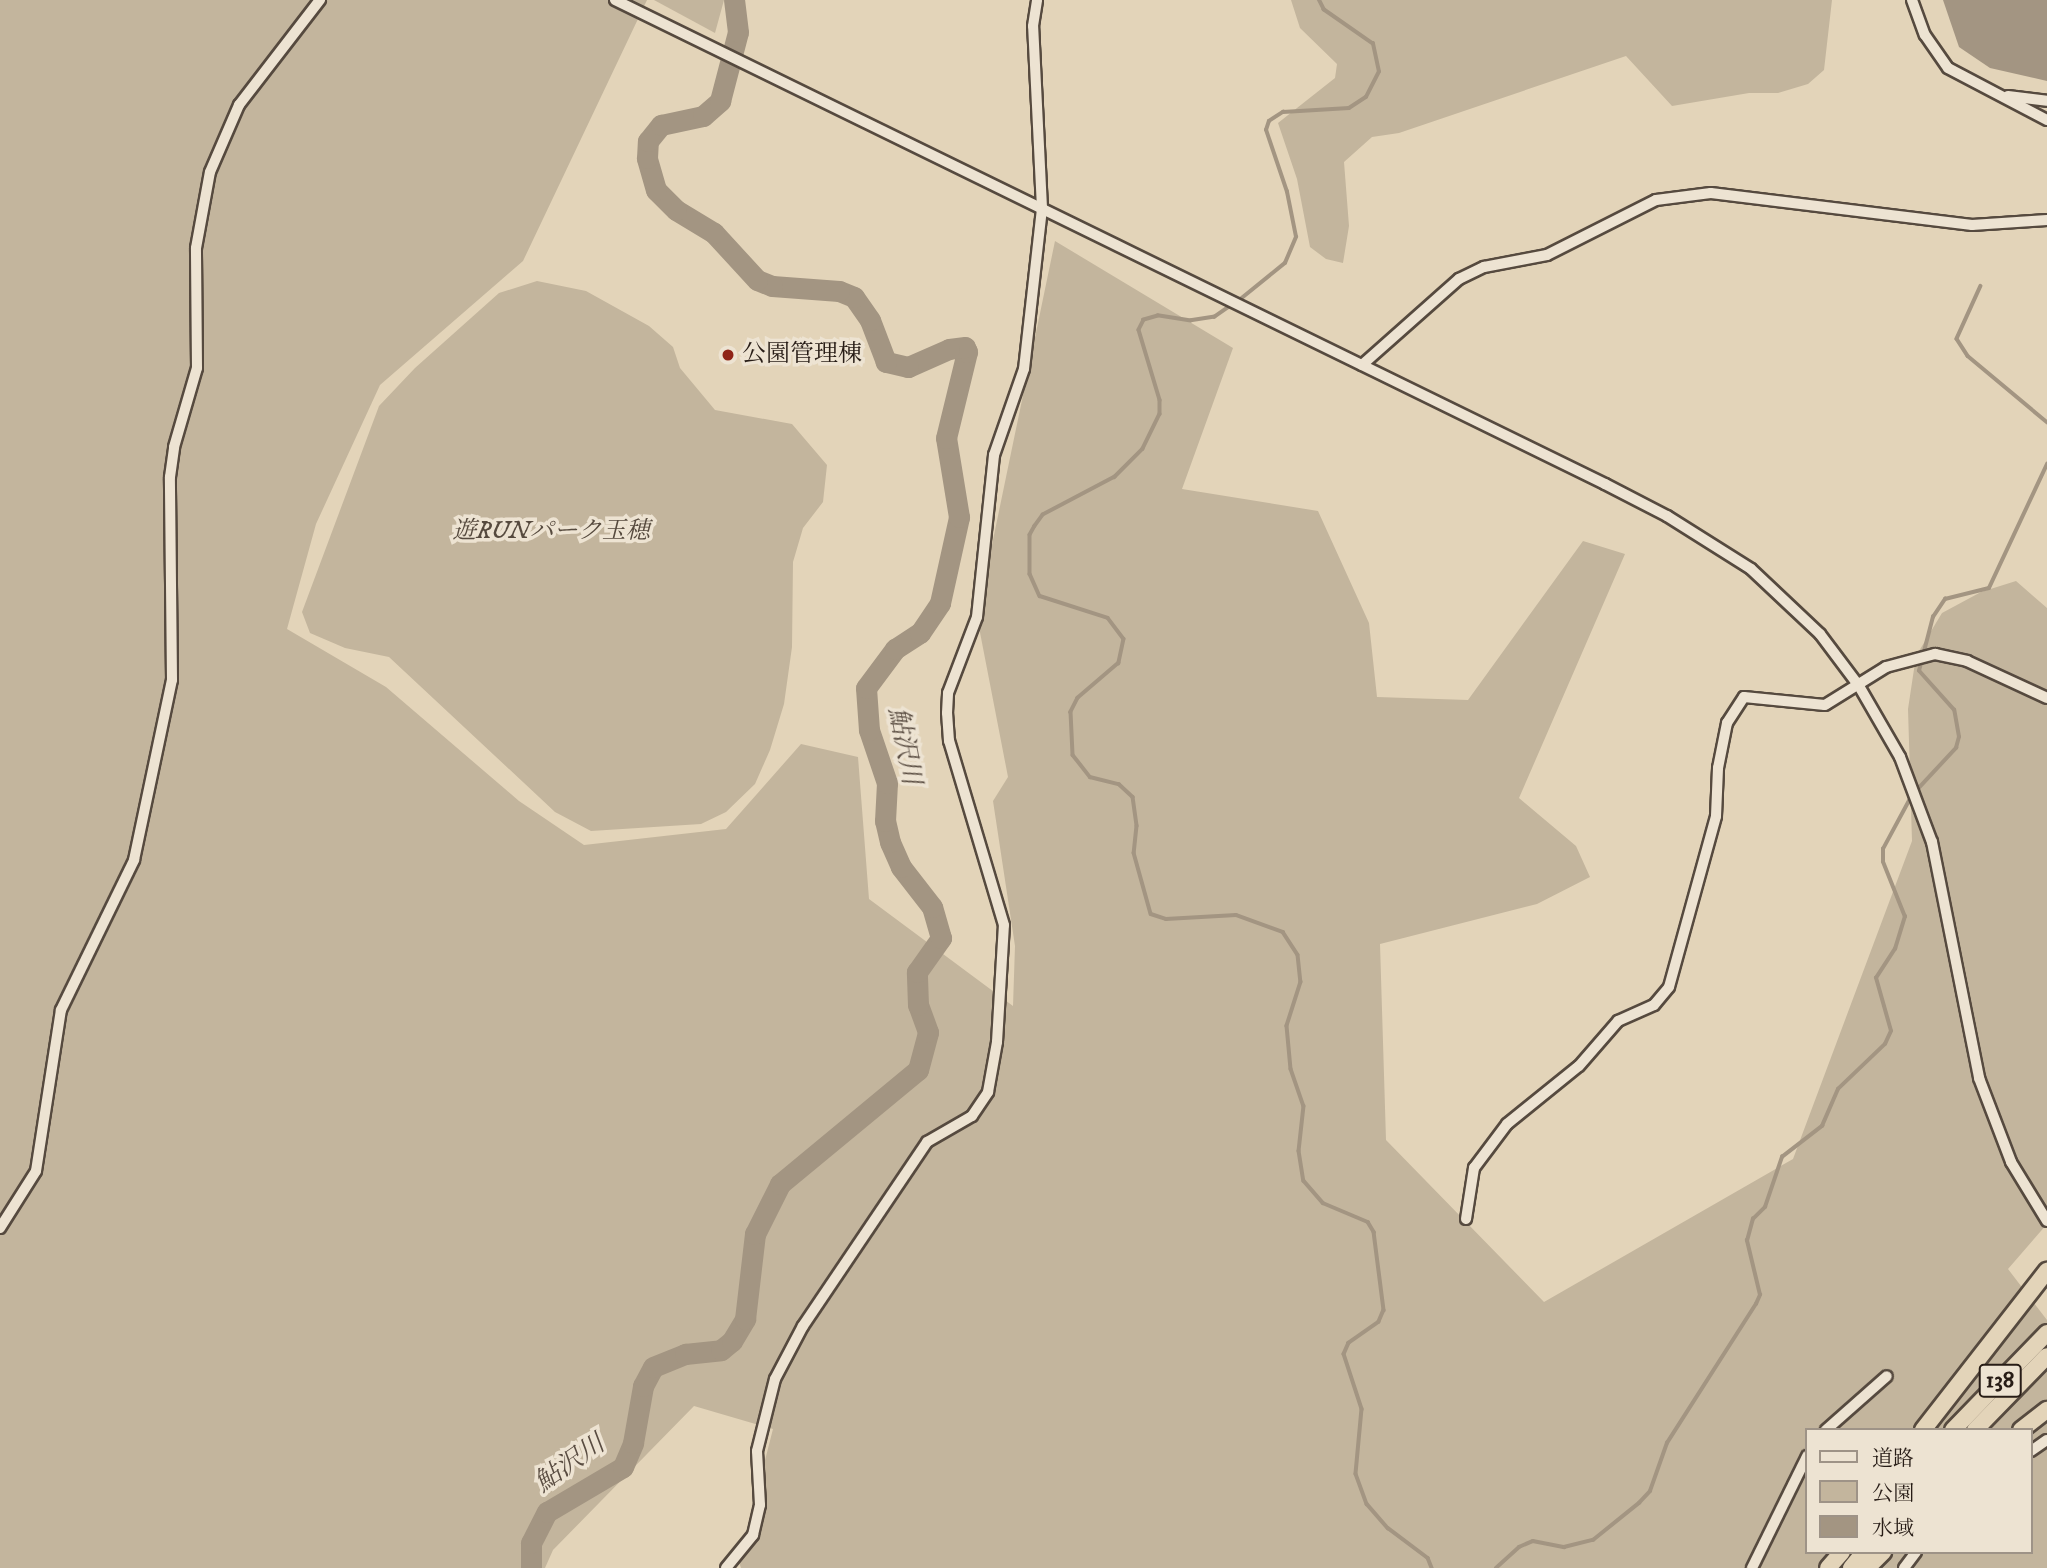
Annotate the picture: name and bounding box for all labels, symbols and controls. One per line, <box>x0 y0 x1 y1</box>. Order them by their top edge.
place label: 公園管理棟 <box>742 341 862 369</box>
marker: 公園管理棟 <box>720 347 736 363</box>
park label: 遊RUNパーク玉穂 <box>452 518 650 546</box>
water label: 鮎沢川 <box>881 705 927 787</box>
road number: 138 <box>1977 1362 2023 1400</box>
legend <box>1806 1428 2033 1554</box>
water label: 鮎沢川 <box>529 1429 611 1499</box>
text: 道路 <box>1872 1446 1914 1472</box>
text: 公園 <box>1872 1481 1914 1507</box>
text: 水域 <box>1872 1516 1914 1542</box>

